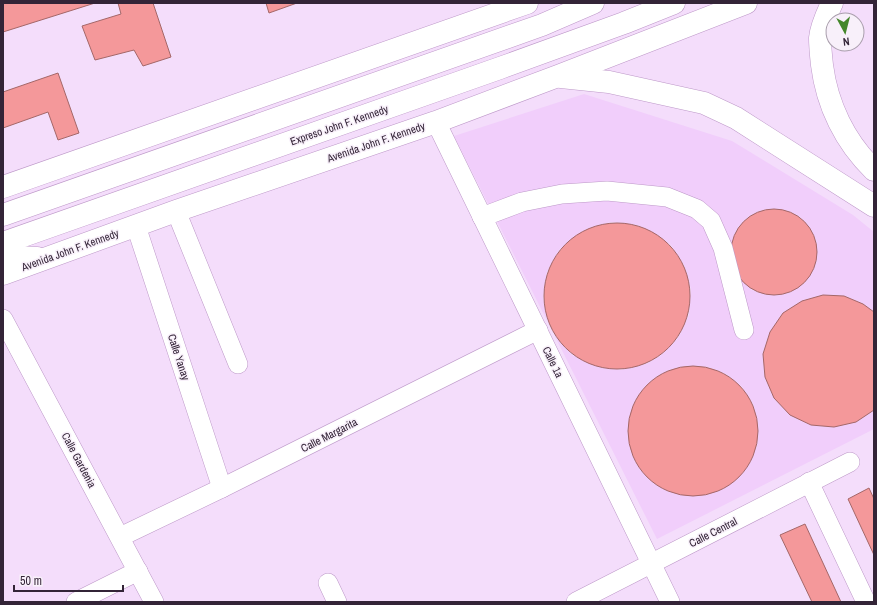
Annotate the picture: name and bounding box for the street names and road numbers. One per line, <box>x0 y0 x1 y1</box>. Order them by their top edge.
street label: Expreso John F. Kennedy <box>288 101 390 148</box>
street label: Avenida John F. Kennedy <box>324 119 427 166</box>
street label: Avenida John F. Kennedy <box>18 226 121 274</box>
street label: Calle Yanay <box>165 332 193 382</box>
street label: Calle 1a <box>539 344 567 380</box>
street label: Calle Margarita <box>298 415 360 455</box>
street label: Calle Gardenia <box>59 430 99 490</box>
street label: Calle Central <box>687 514 739 550</box>

